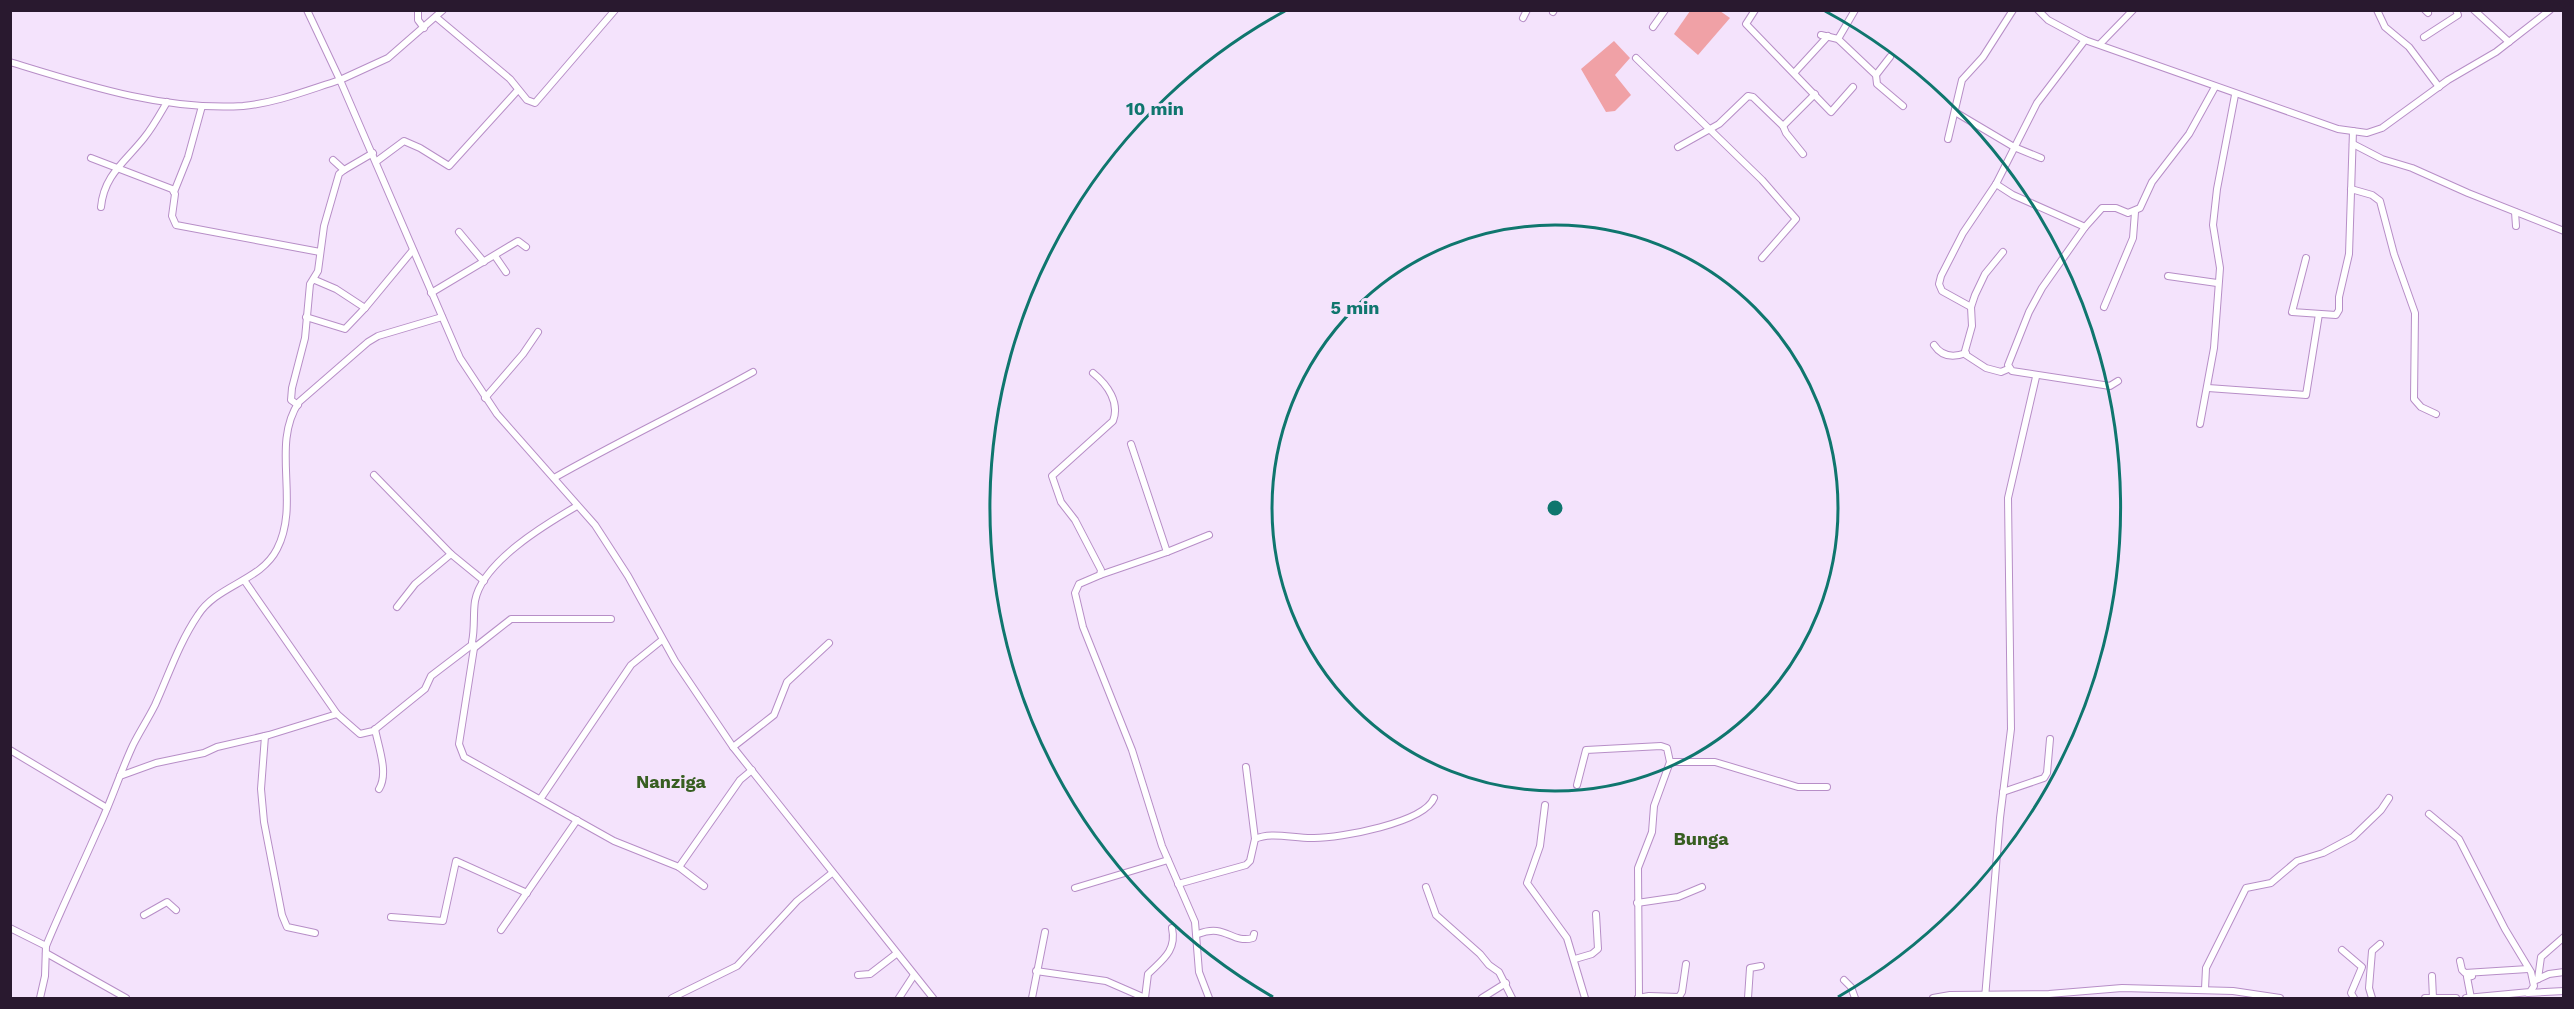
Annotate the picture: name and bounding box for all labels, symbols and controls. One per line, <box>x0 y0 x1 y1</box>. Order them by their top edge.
text: 10 min <box>1126 98 1184 119</box>
text: 5 min <box>1331 297 1379 318</box>
centre of rings <box>1545 498 1565 518</box>
district label: Nanziga <box>636 771 707 792</box>
district label: Bunga <box>1673 828 1729 849</box>

